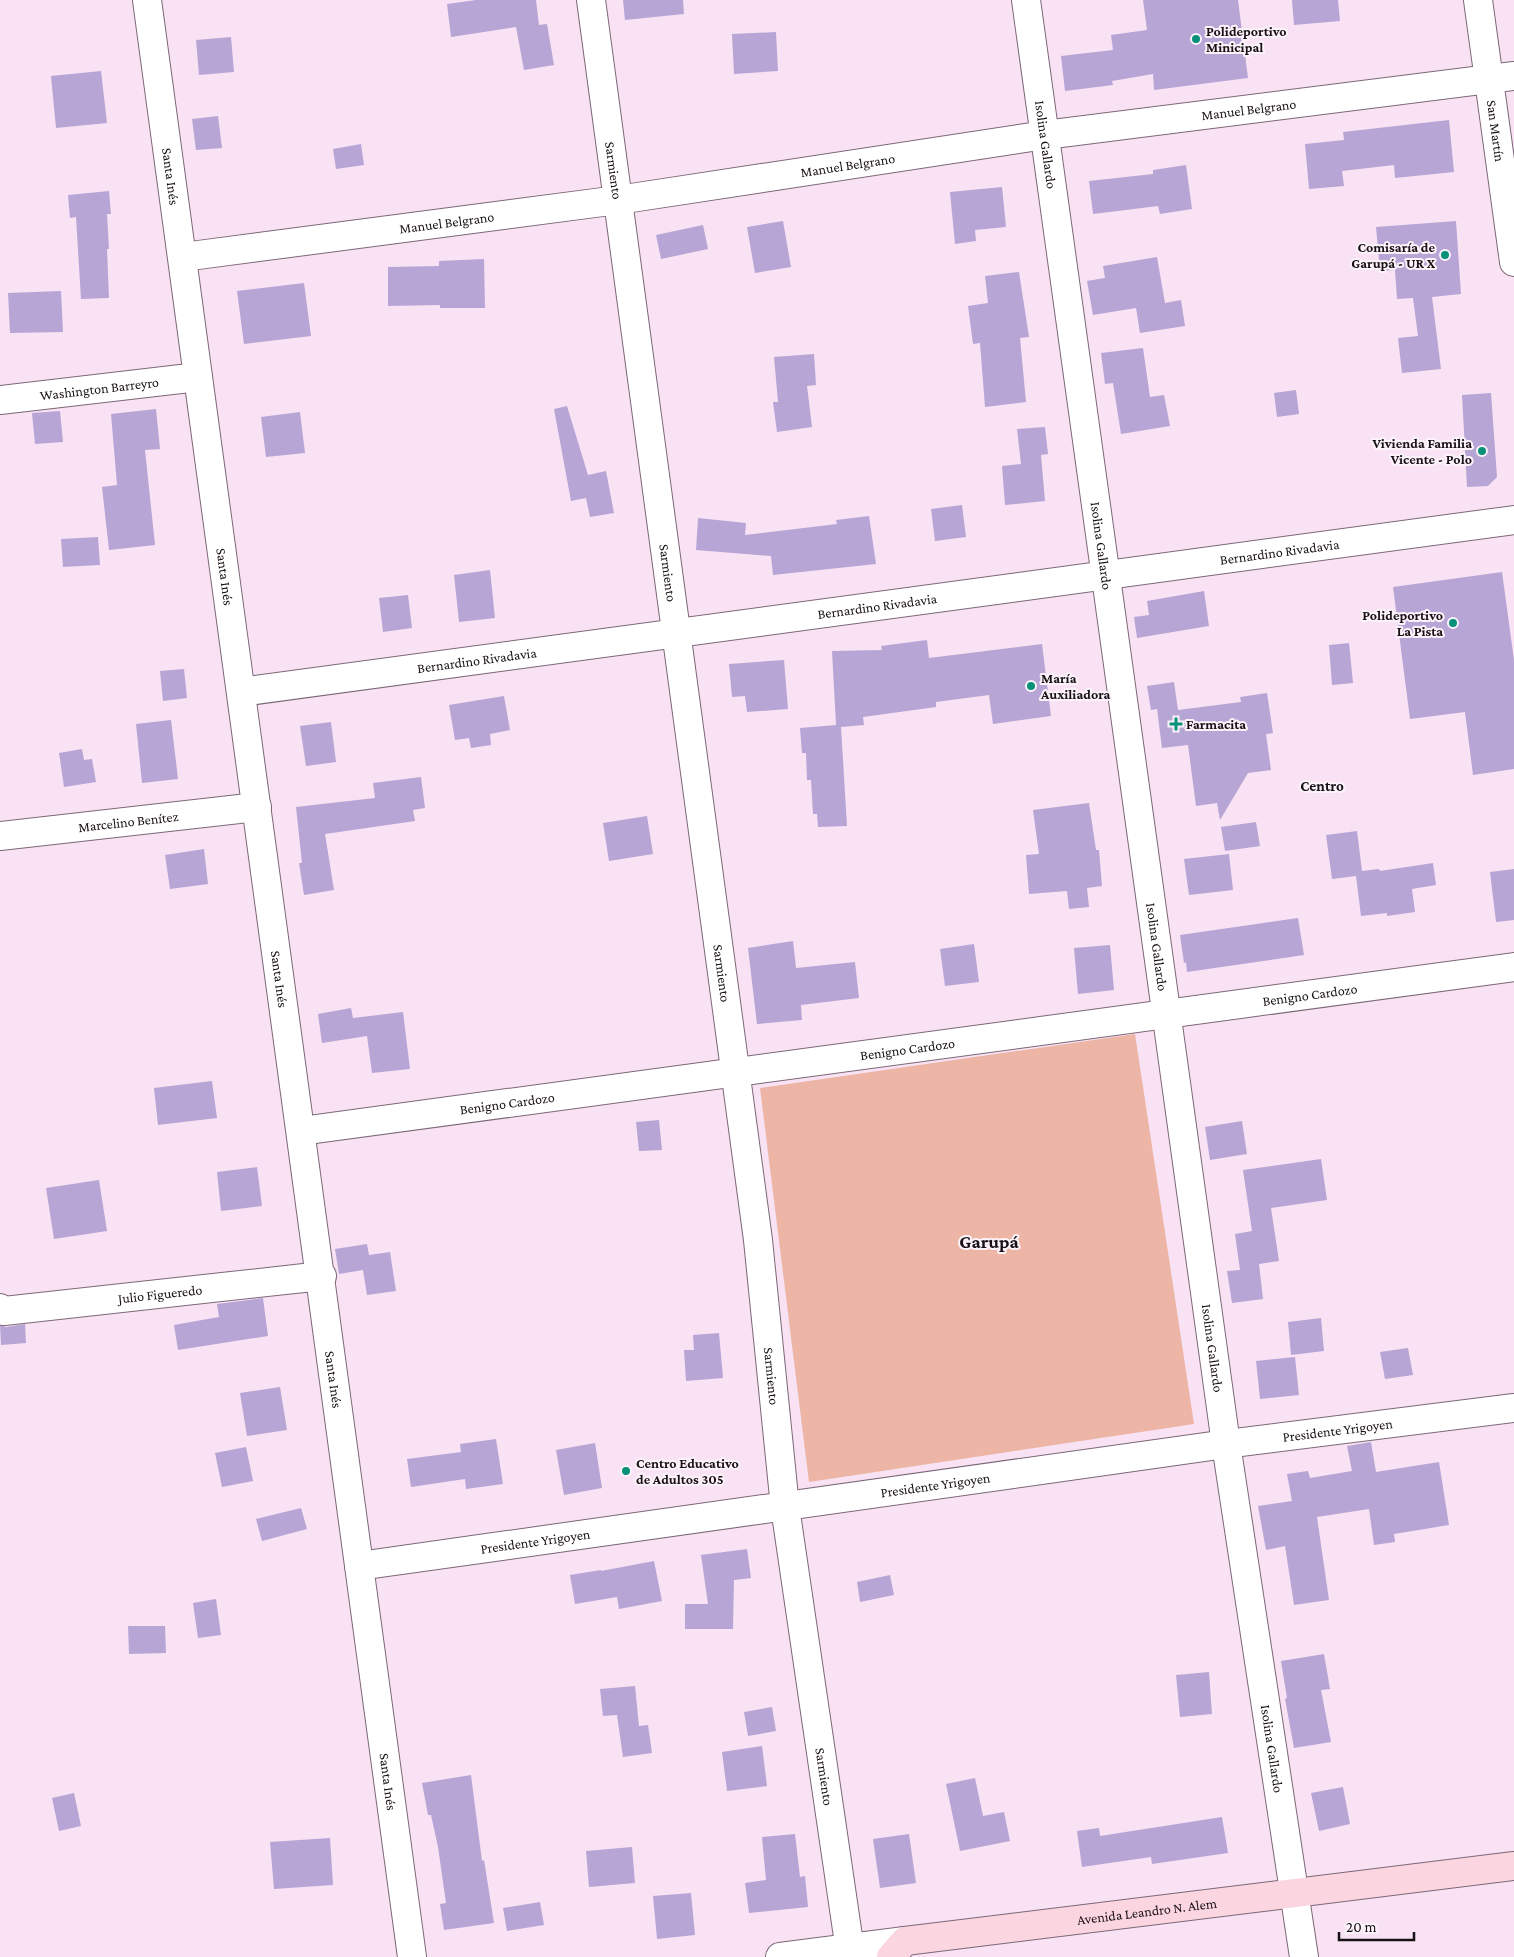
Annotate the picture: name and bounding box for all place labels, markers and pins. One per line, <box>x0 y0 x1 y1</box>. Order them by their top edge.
place label: Polideportivo Minicipal <box>1206 23 1287 55</box>
marker: Polideportivo Minicipal <box>1190 33 1202 45</box>
place label: Comisaría de Garupá - UR X <box>1351 239 1436 271</box>
marker: Comisaría de Garupá - UR X <box>1439 249 1451 261</box>
place label: Vivienda Familia Vicente - Polo <box>1372 435 1472 467</box>
marker: Vivienda Familia Vicente - Polo <box>1476 445 1488 457</box>
place label: Polideportivo La Pista <box>1362 607 1443 639</box>
marker: Polideportivo La Pista <box>1447 617 1459 629</box>
place label: María Auxiliadora <box>1040 670 1111 702</box>
marker: María Auxiliadora <box>1025 680 1037 692</box>
place label: Farmacita <box>1186 716 1246 732</box>
marker: Farmacita <box>1170 718 1182 730</box>
place label: Centro Educativo de Adultos 305 <box>636 1455 739 1487</box>
marker: Centro Educativo de Adultos 305 <box>620 1465 632 1477</box>

